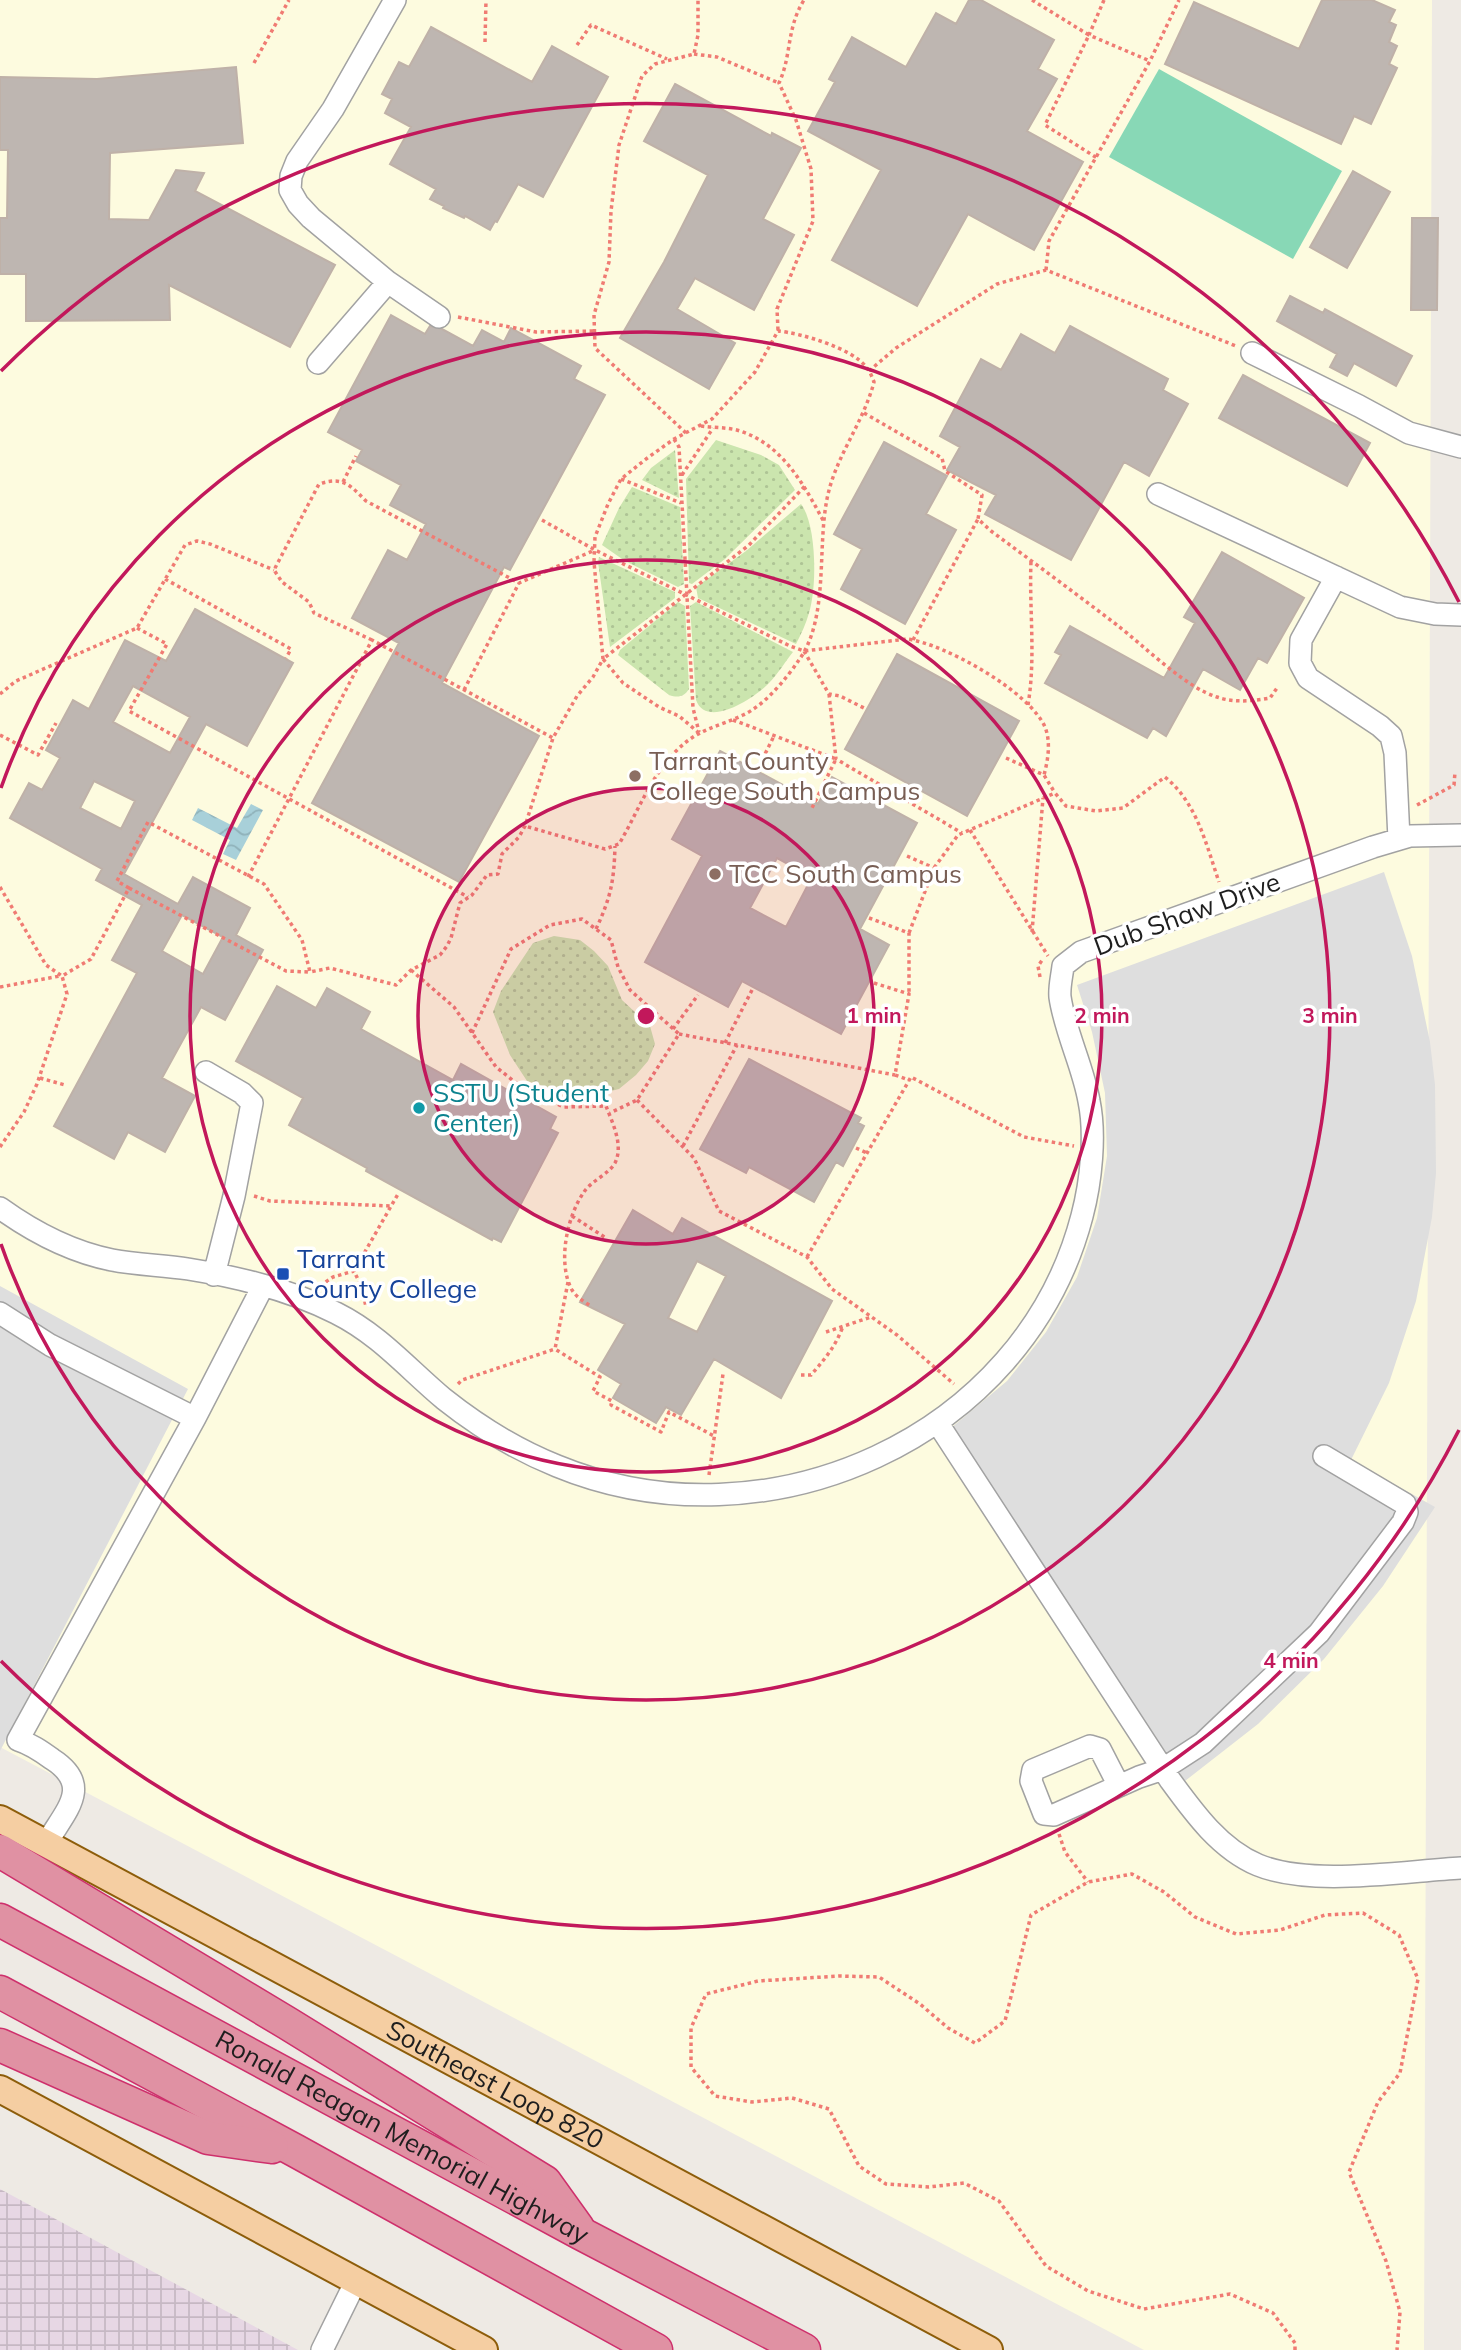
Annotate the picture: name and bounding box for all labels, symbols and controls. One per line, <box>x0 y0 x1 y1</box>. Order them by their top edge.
place label: Tarrant County College South Campus <box>649 744 920 807</box>
marker: Tarrant County College South Campus <box>627 768 643 784</box>
place label: TCC South Campus <box>729 857 962 890</box>
street label: Dub Shaw Drive <box>1089 865 1285 963</box>
marker: TCC South Campus <box>707 866 723 882</box>
text: 1 min <box>846 1002 902 1028</box>
text: 2 min <box>1074 1002 1130 1028</box>
text: 3 min <box>1302 1002 1358 1028</box>
centre of rings <box>634 1004 658 1028</box>
place label: SSTU (Student Center) <box>433 1076 609 1139</box>
marker: SSTU (Student Center) <box>411 1100 427 1116</box>
place label: Tarrant County College <box>297 1242 477 1305</box>
marker: Tarrant County College <box>275 1266 291 1282</box>
text: 4 min <box>1263 1647 1319 1673</box>
street label: Southeast Loop 820 <box>381 2013 610 2156</box>
street label: Ronald Reagan Memorial Highway <box>210 2022 595 2251</box>

